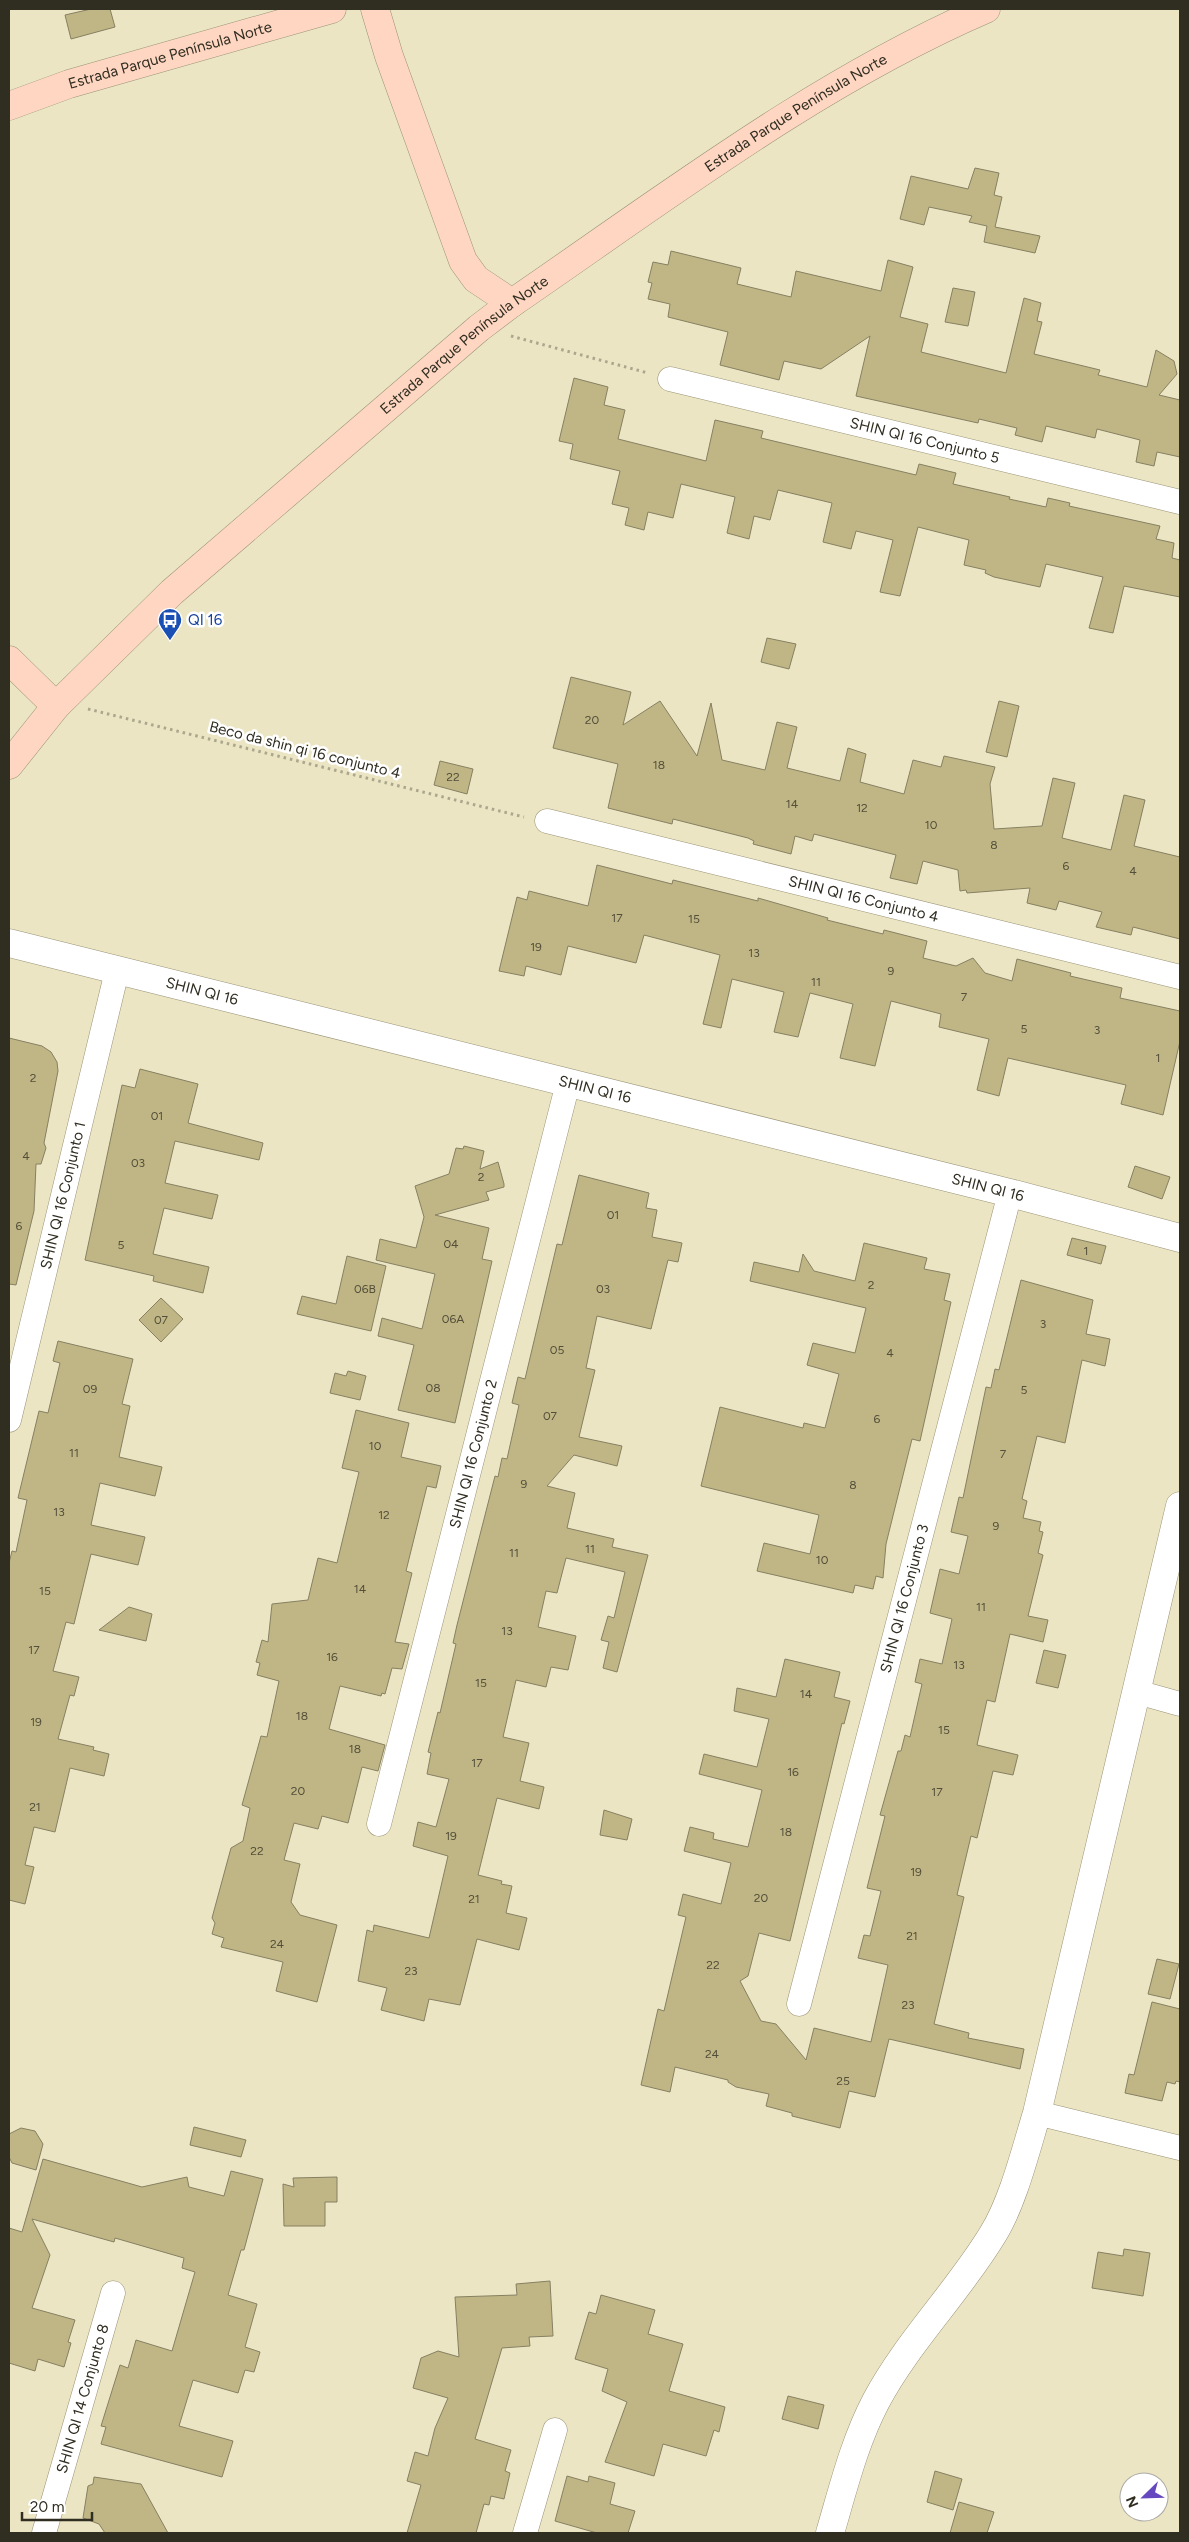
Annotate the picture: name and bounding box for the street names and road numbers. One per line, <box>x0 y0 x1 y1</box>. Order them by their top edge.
street label: Estrada Parque Península Norte <box>66 18 274 93</box>
street label: Estrada Parque Península Norte <box>701 50 890 176</box>
street label: Estrada Parque Península Norte <box>376 272 552 418</box>
street label: SHIN QI 16 Conjunto 5 <box>848 414 1001 467</box>
street label: Beco da shin qi 16 conjunto 4 <box>207 717 403 783</box>
street label: SHIN QI 16 Conjunto 4 <box>787 872 940 926</box>
street label: SHIN QI 16 <box>164 974 241 1009</box>
street label: SHIN QI 16 <box>557 1072 634 1107</box>
street label: SHIN QI 16 Conjunto 1 <box>37 1120 89 1271</box>
street label: SHIN QI 16 <box>950 1170 1027 1205</box>
street label: SHIN QI 16 Conjunto 2 <box>446 1378 501 1530</box>
street label: SHIN QI 16 Conjunto 3 <box>877 1522 932 1675</box>
street label: SHIN QI 14 Conjunto 8 <box>53 2322 113 2475</box>

